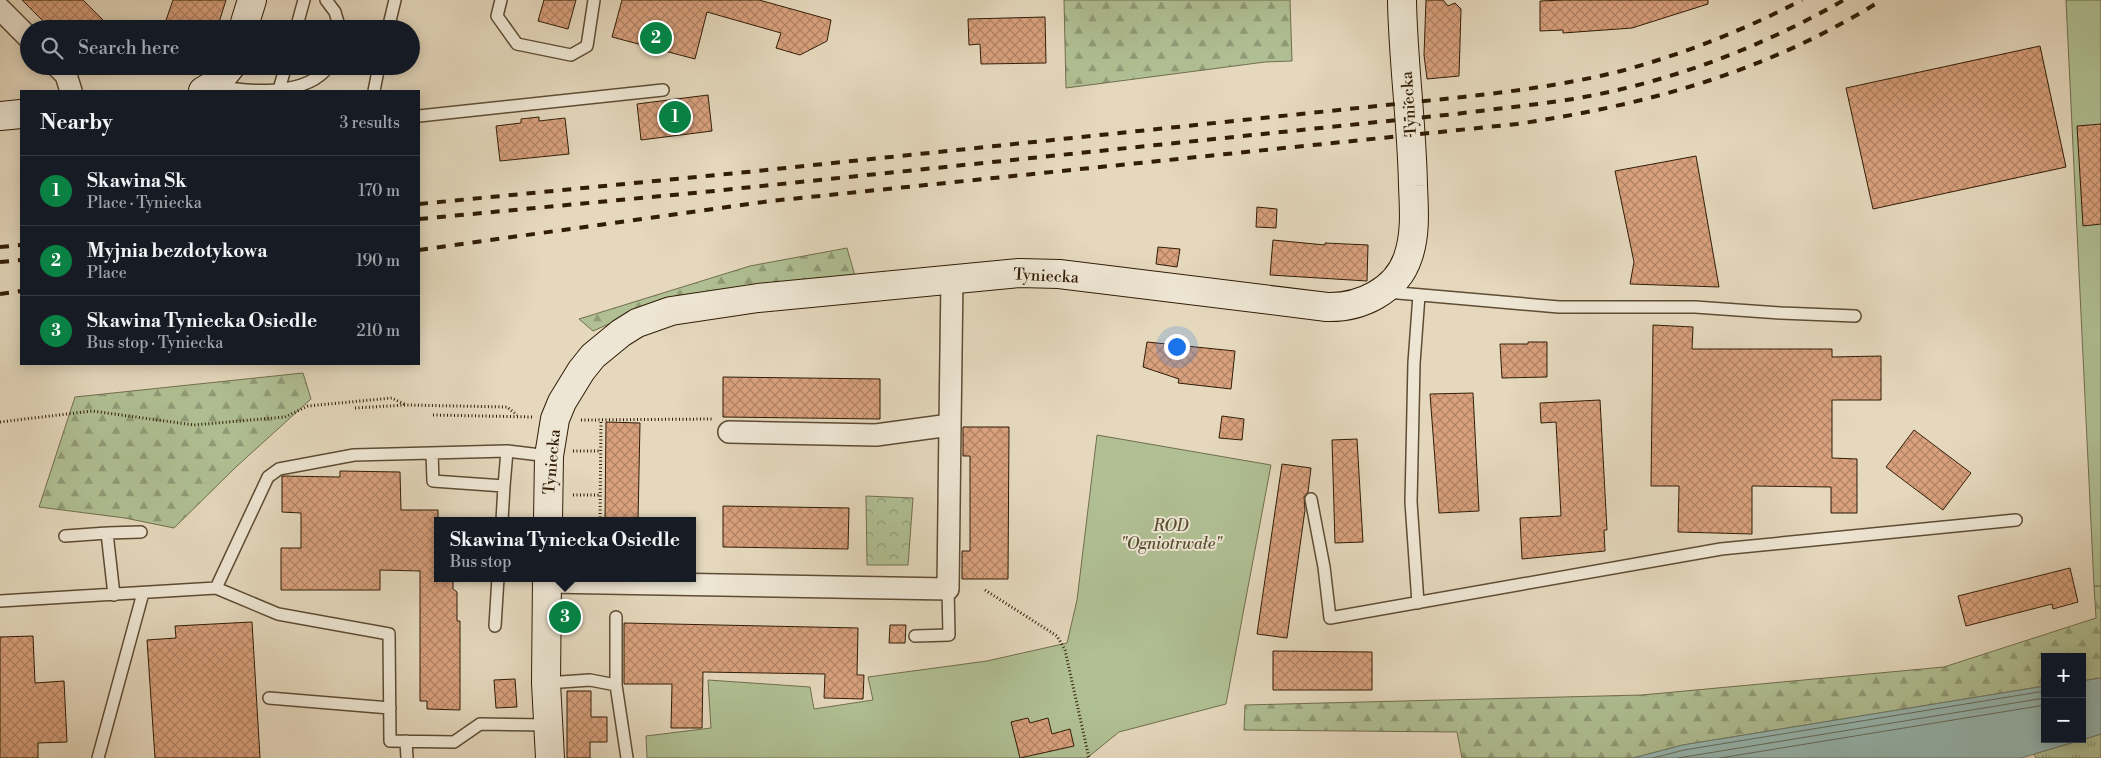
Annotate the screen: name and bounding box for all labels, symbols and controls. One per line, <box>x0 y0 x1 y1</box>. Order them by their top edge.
pin: 2 <box>640 19 672 57</box>
search box <box>20 20 420 75</box>
icon: search <box>38 34 66 62</box>
text: Search here <box>78 36 179 60</box>
street label: Tyniecka <box>1397 70 1421 137</box>
pin: 1 <box>659 98 691 136</box>
text: Nearby <box>40 110 113 136</box>
text: 3 results <box>339 113 400 133</box>
text: Skawina Sk <box>87 169 187 193</box>
text: 1 <box>52 181 60 201</box>
text: 170 m <box>358 181 400 201</box>
text: Place · Tyniecka <box>87 193 202 213</box>
text: Myjnia bezdotykowa <box>87 239 268 263</box>
text: 2 <box>51 251 61 271</box>
text: 190 m <box>356 251 400 271</box>
text: Place <box>87 263 127 283</box>
street label: Tyniecka <box>1013 264 1080 288</box>
text: Skawina Tyniecka Osiedle <box>87 309 317 333</box>
text: 3 <box>51 321 61 341</box>
text: 210 m <box>356 321 400 341</box>
text: Bus stop · Tyniecka <box>87 333 223 353</box>
your location <box>1164 334 1190 360</box>
street label: Tyniecka <box>539 428 565 496</box>
park label: ROD "Ogniotrwałe" <box>1120 516 1223 554</box>
popup <box>434 517 696 582</box>
text: Skawina Tyniecka Osiedle <box>450 528 680 552</box>
text: Bus stop <box>450 552 511 572</box>
pin: 3 <box>549 598 581 636</box>
map controls <box>2041 653 2086 743</box>
button: + <box>2041 653 2086 698</box>
button: − <box>2041 698 2086 743</box>

